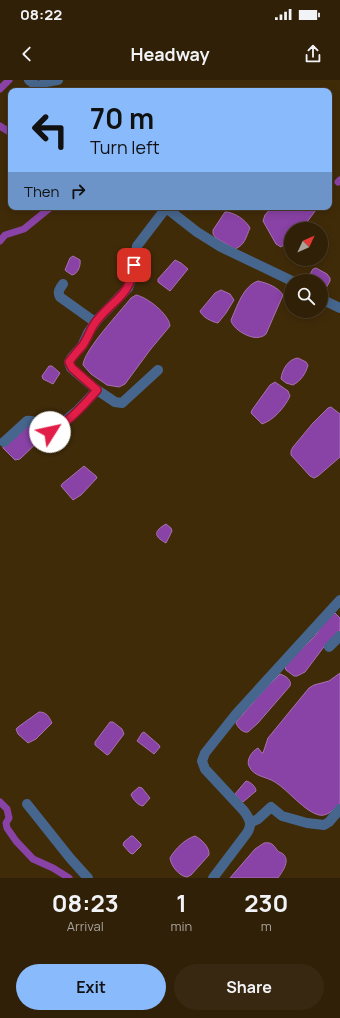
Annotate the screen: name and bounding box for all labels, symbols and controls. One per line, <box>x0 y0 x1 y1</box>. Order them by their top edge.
text: 08:22 <box>20 4 62 25</box>
text: Headway <box>131 42 209 66</box>
icon: back <box>16 43 38 65</box>
icon: share <box>302 43 324 65</box>
text: 70 m <box>90 99 154 137</box>
icon: left <box>24 104 76 156</box>
text: Turn left <box>90 135 160 159</box>
icon: right <box>67 180 89 202</box>
text: Then <box>24 181 59 202</box>
north arrow <box>284 222 328 266</box>
map controls <box>284 222 328 318</box>
pin <box>117 248 151 282</box>
icon: arrive <box>123 254 145 276</box>
button: search <box>284 274 328 318</box>
position arrow <box>29 411 71 453</box>
text: 08:23 <box>52 886 119 919</box>
text: 1 <box>176 886 187 919</box>
text: 230 <box>244 886 288 919</box>
text: Arrival <box>67 917 104 935</box>
text: min <box>171 917 192 935</box>
text: m <box>261 917 272 935</box>
button: Exit <box>16 964 166 1010</box>
button: Share <box>174 964 324 1010</box>

